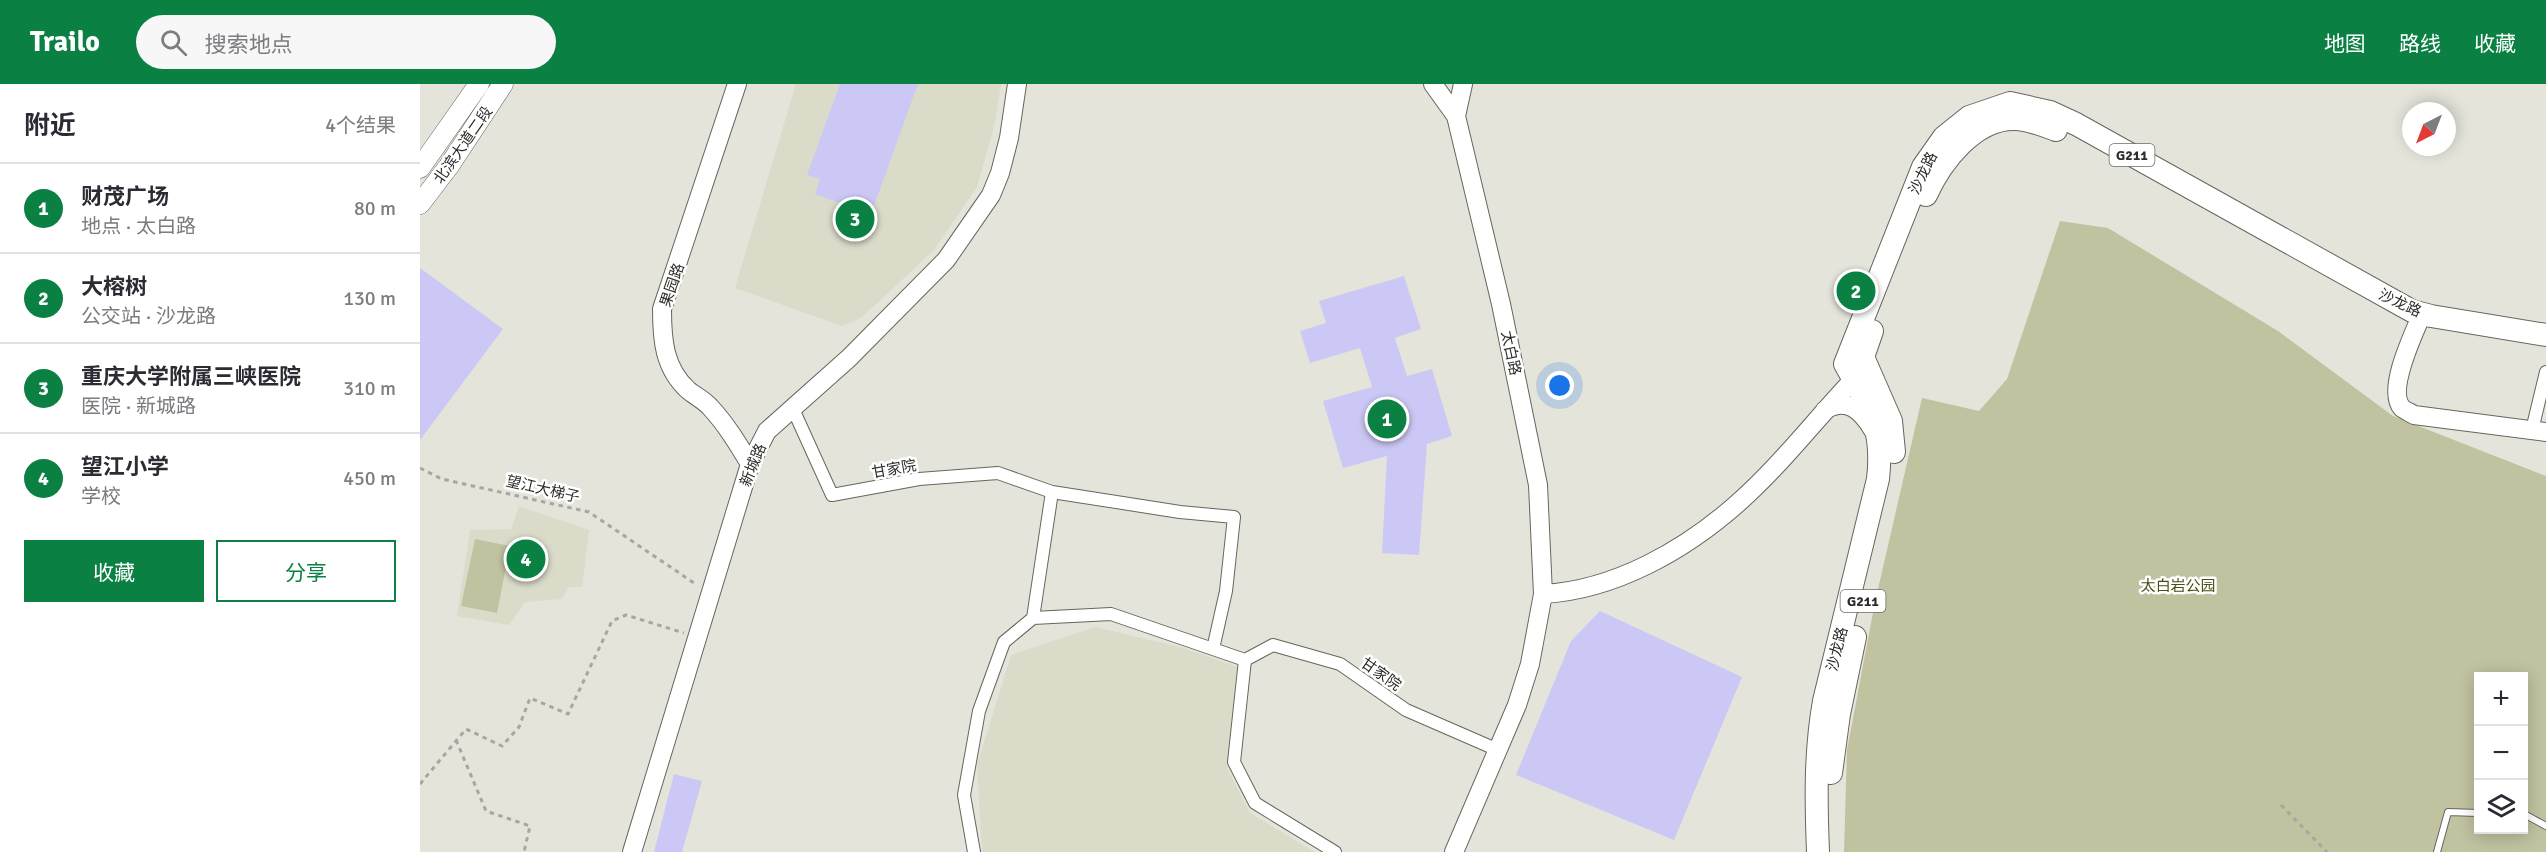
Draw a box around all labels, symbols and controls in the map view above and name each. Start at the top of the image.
search box [136,15,556,69]
text: Trailo [30,25,100,59]
icon: search [157,26,190,59]
text: 搜索地点 [205,31,293,58]
text: 地图 [2324,31,2366,57]
text: 路线 [2399,31,2441,57]
text: 收藏 [2474,31,2516,57]
north arrow [2402,102,2456,156]
street label: 北滨大道二段 [430,103,496,187]
text: 附近 [24,110,76,142]
text: 4个结果 [325,113,396,138]
road number: G211 [2110,144,2154,166]
street label: 沙龙路 [1905,149,1941,197]
text: 财茂广场 [81,183,169,210]
text: 1 [38,196,49,221]
text: 80 m [354,196,396,221]
pin: 3 [836,196,874,242]
text: 地点 · 太白路 [81,214,196,239]
street label: 果园路 [656,261,688,309]
pin: 2 [1836,268,1876,314]
text: 大榕树 [81,273,147,300]
street label: 沙龙路 [2376,285,2424,321]
text: 2 [38,286,49,311]
text: 130 m [343,286,396,311]
text: 公交站 · 沙龙路 [81,304,216,329]
street label: 太白路 [1498,329,1524,377]
text: 重庆大学附属三峡医院 [81,363,301,390]
your location [1545,371,1574,400]
text: 3 [38,376,49,401]
text: 310 m [343,376,396,401]
text: 医院 · 新城路 [81,394,196,419]
pin: 1 [1368,396,1406,442]
street label: 新城路 [736,441,770,489]
text: 望江小学 [81,453,169,480]
street label: 甘家院 [870,456,918,482]
text: 4 [38,466,49,491]
text: 450 m [343,466,396,491]
street label: 望江大梯子 [504,472,582,506]
text: 学校 [81,484,121,509]
pin: 4 [506,536,546,582]
button: 收藏 [24,540,204,602]
button: 分享 [216,540,396,602]
park label: 太白岩公园 [2140,577,2216,595]
road number: G211 [1840,590,1886,612]
street label: 沙龙路 [1823,625,1851,673]
street label: 甘家院 [1357,654,1405,694]
map controls [2474,672,2528,834]
button: + [2474,672,2528,726]
button: − [2474,726,2528,780]
button: layers [2474,780,2528,834]

